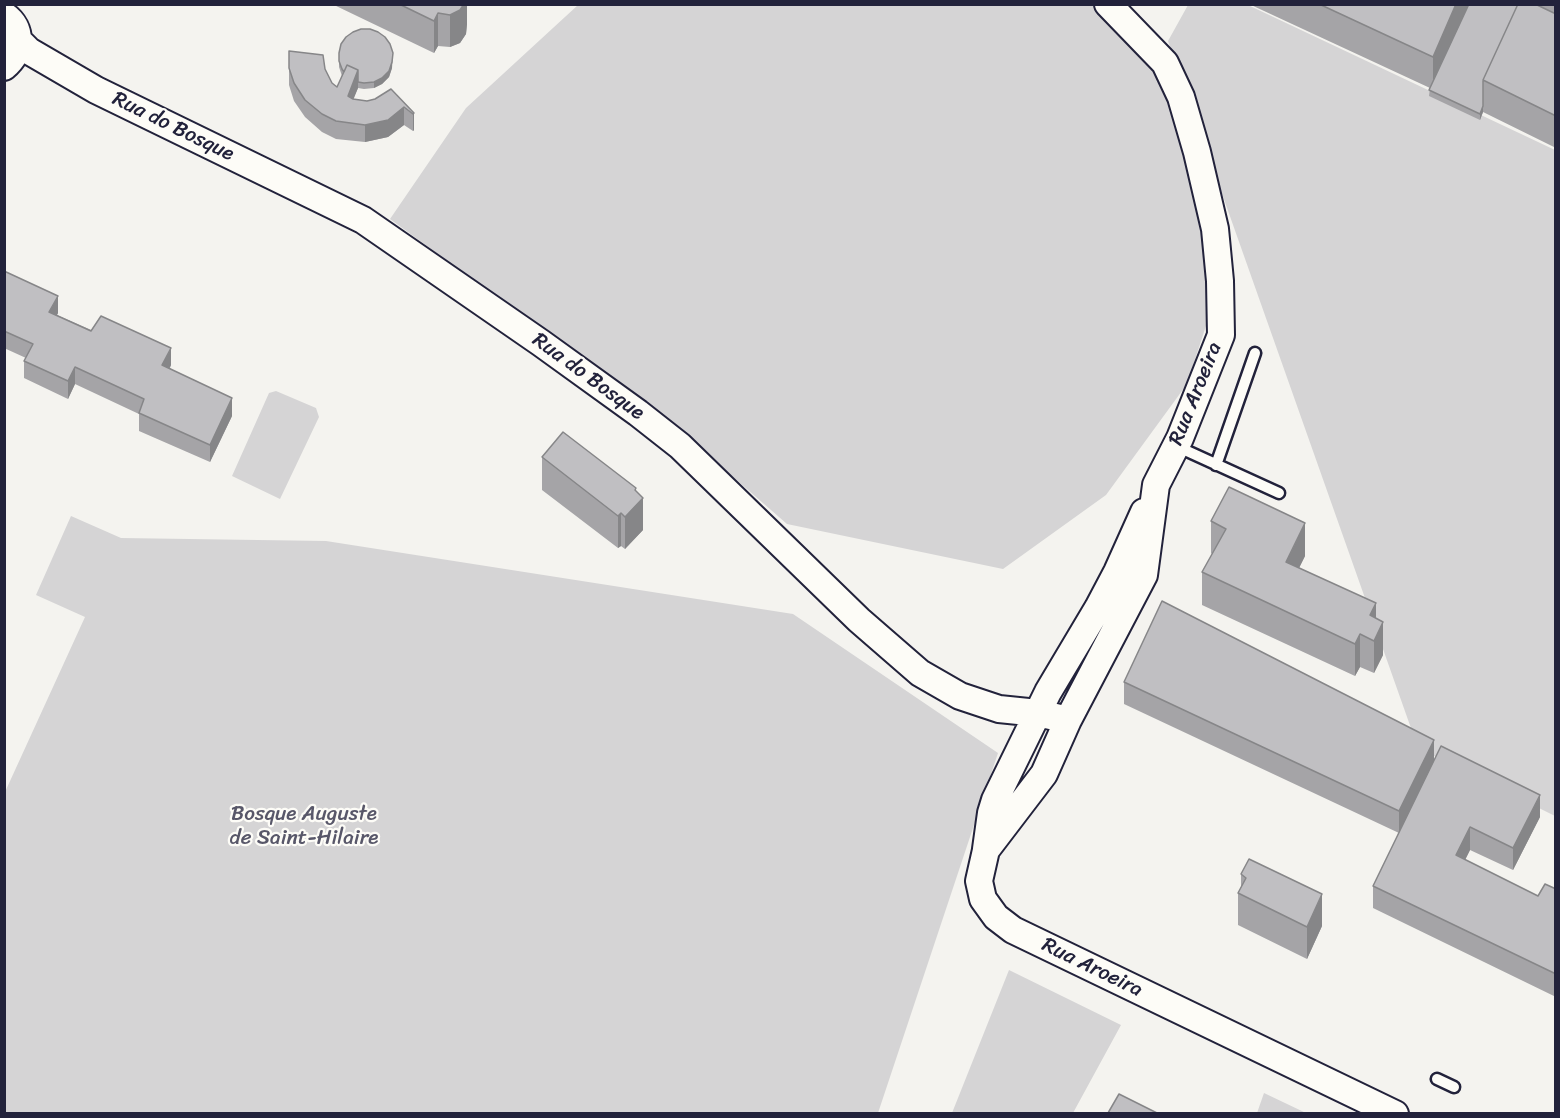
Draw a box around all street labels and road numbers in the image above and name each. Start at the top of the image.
street label: Rua do Bosque [108,87,238,167]
street label: Rua do Bosque [527,328,649,426]
street label: Rua Aroeira [1164,339,1228,449]
street label: Rua Aroeira [1038,933,1146,1003]

